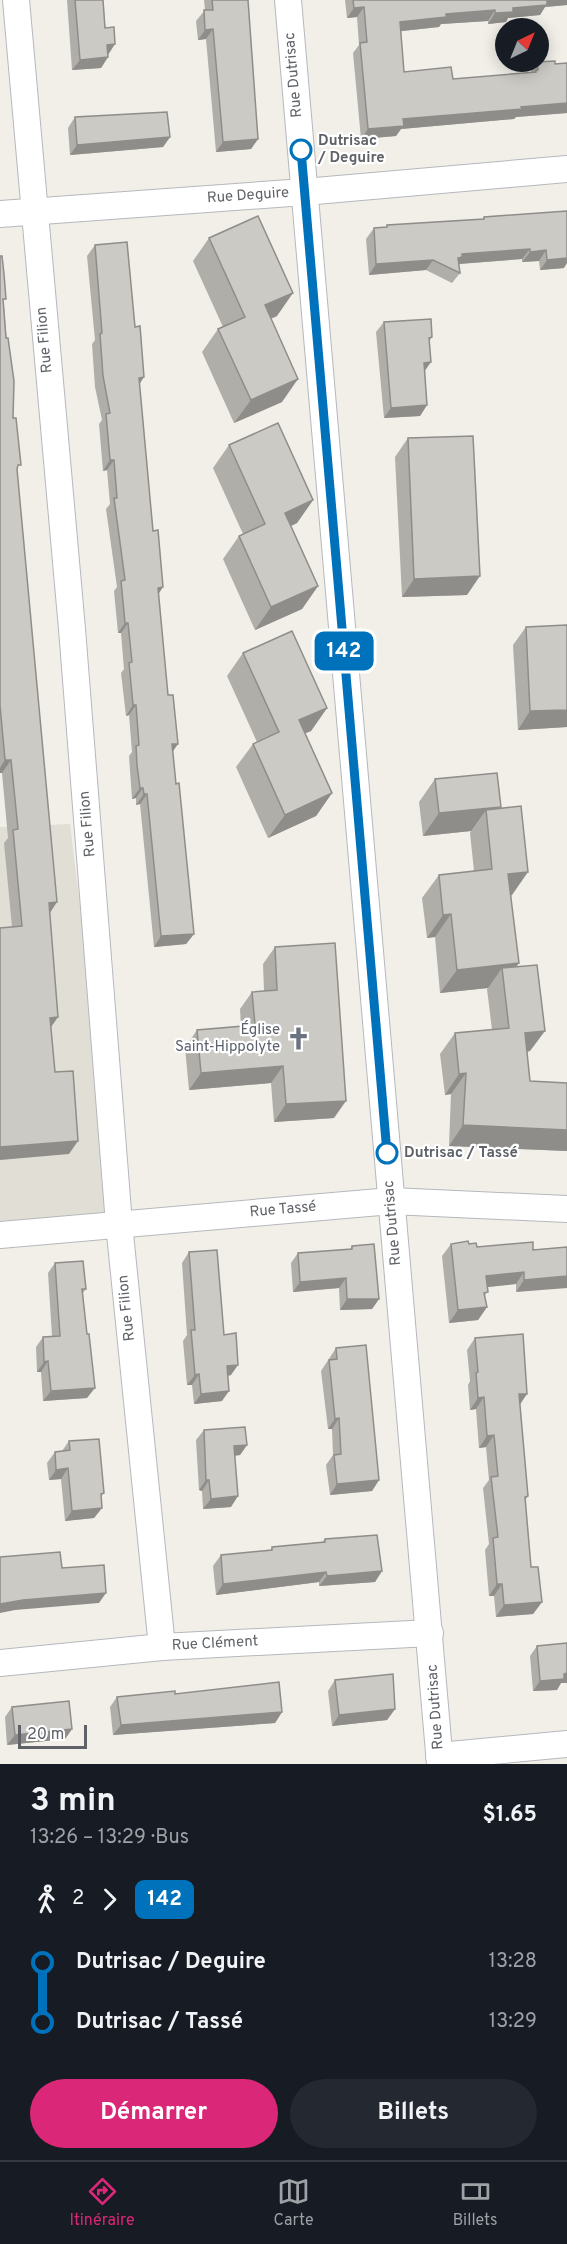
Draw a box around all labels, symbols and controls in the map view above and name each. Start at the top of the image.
north arrow [495,18,549,72]
map controls [495,18,549,72]
street label: Rue Dutrisac [281,32,307,118]
place label: Dutrisac / Deguire [317,132,385,168]
marker: Dutrisac / Deguire [290,139,312,161]
street label: Rue Deguire [206,184,290,208]
street label: Rue Filion [33,306,57,374]
line badge: 142 [310,632,379,670]
text: 142 [327,638,361,665]
street label: Rue Filion [76,790,100,858]
place label: Église Saint-Hippolyte [175,1020,280,1057]
church icon: Église Saint-Hippolyte [285,1026,311,1052]
marker: Dutrisac / Tassé [376,1142,398,1164]
place label: Dutrisac / Tassé [404,1144,518,1163]
street label: Rue Dutrisac [380,1180,406,1266]
street label: Rue Tassé [249,1198,317,1222]
street label: Rue Filion [114,1274,140,1342]
street label: Rue Clément [171,1632,259,1656]
street label: Rue Dutrisac [424,1664,448,1750]
scale bar [18,1722,87,1750]
text: 20 m [27,1725,64,1745]
text: 3 min [30,1781,116,1823]
text: $1.65 [483,1802,537,1829]
text: 13:26 – 13:29 · Bus [30,1825,189,1851]
icon: walk [30,1883,63,1916]
icon: forward [93,1883,126,1916]
text: 2 [72,1886,84,1912]
text: 142 [147,1886,182,1913]
text: Dutrisac / Deguire [76,1949,266,1976]
text: 13:28 [489,1949,537,1975]
text: Dutrisac / Tassé [76,2009,243,2036]
text: 13:29 [489,2009,537,2035]
button: Démarrer [30,2079,278,2148]
button: Billets [290,2079,537,2148]
tab: Itinéraire [70,2175,135,2231]
tab: Carte [274,2175,314,2231]
tab: Billets [453,2175,497,2231]

